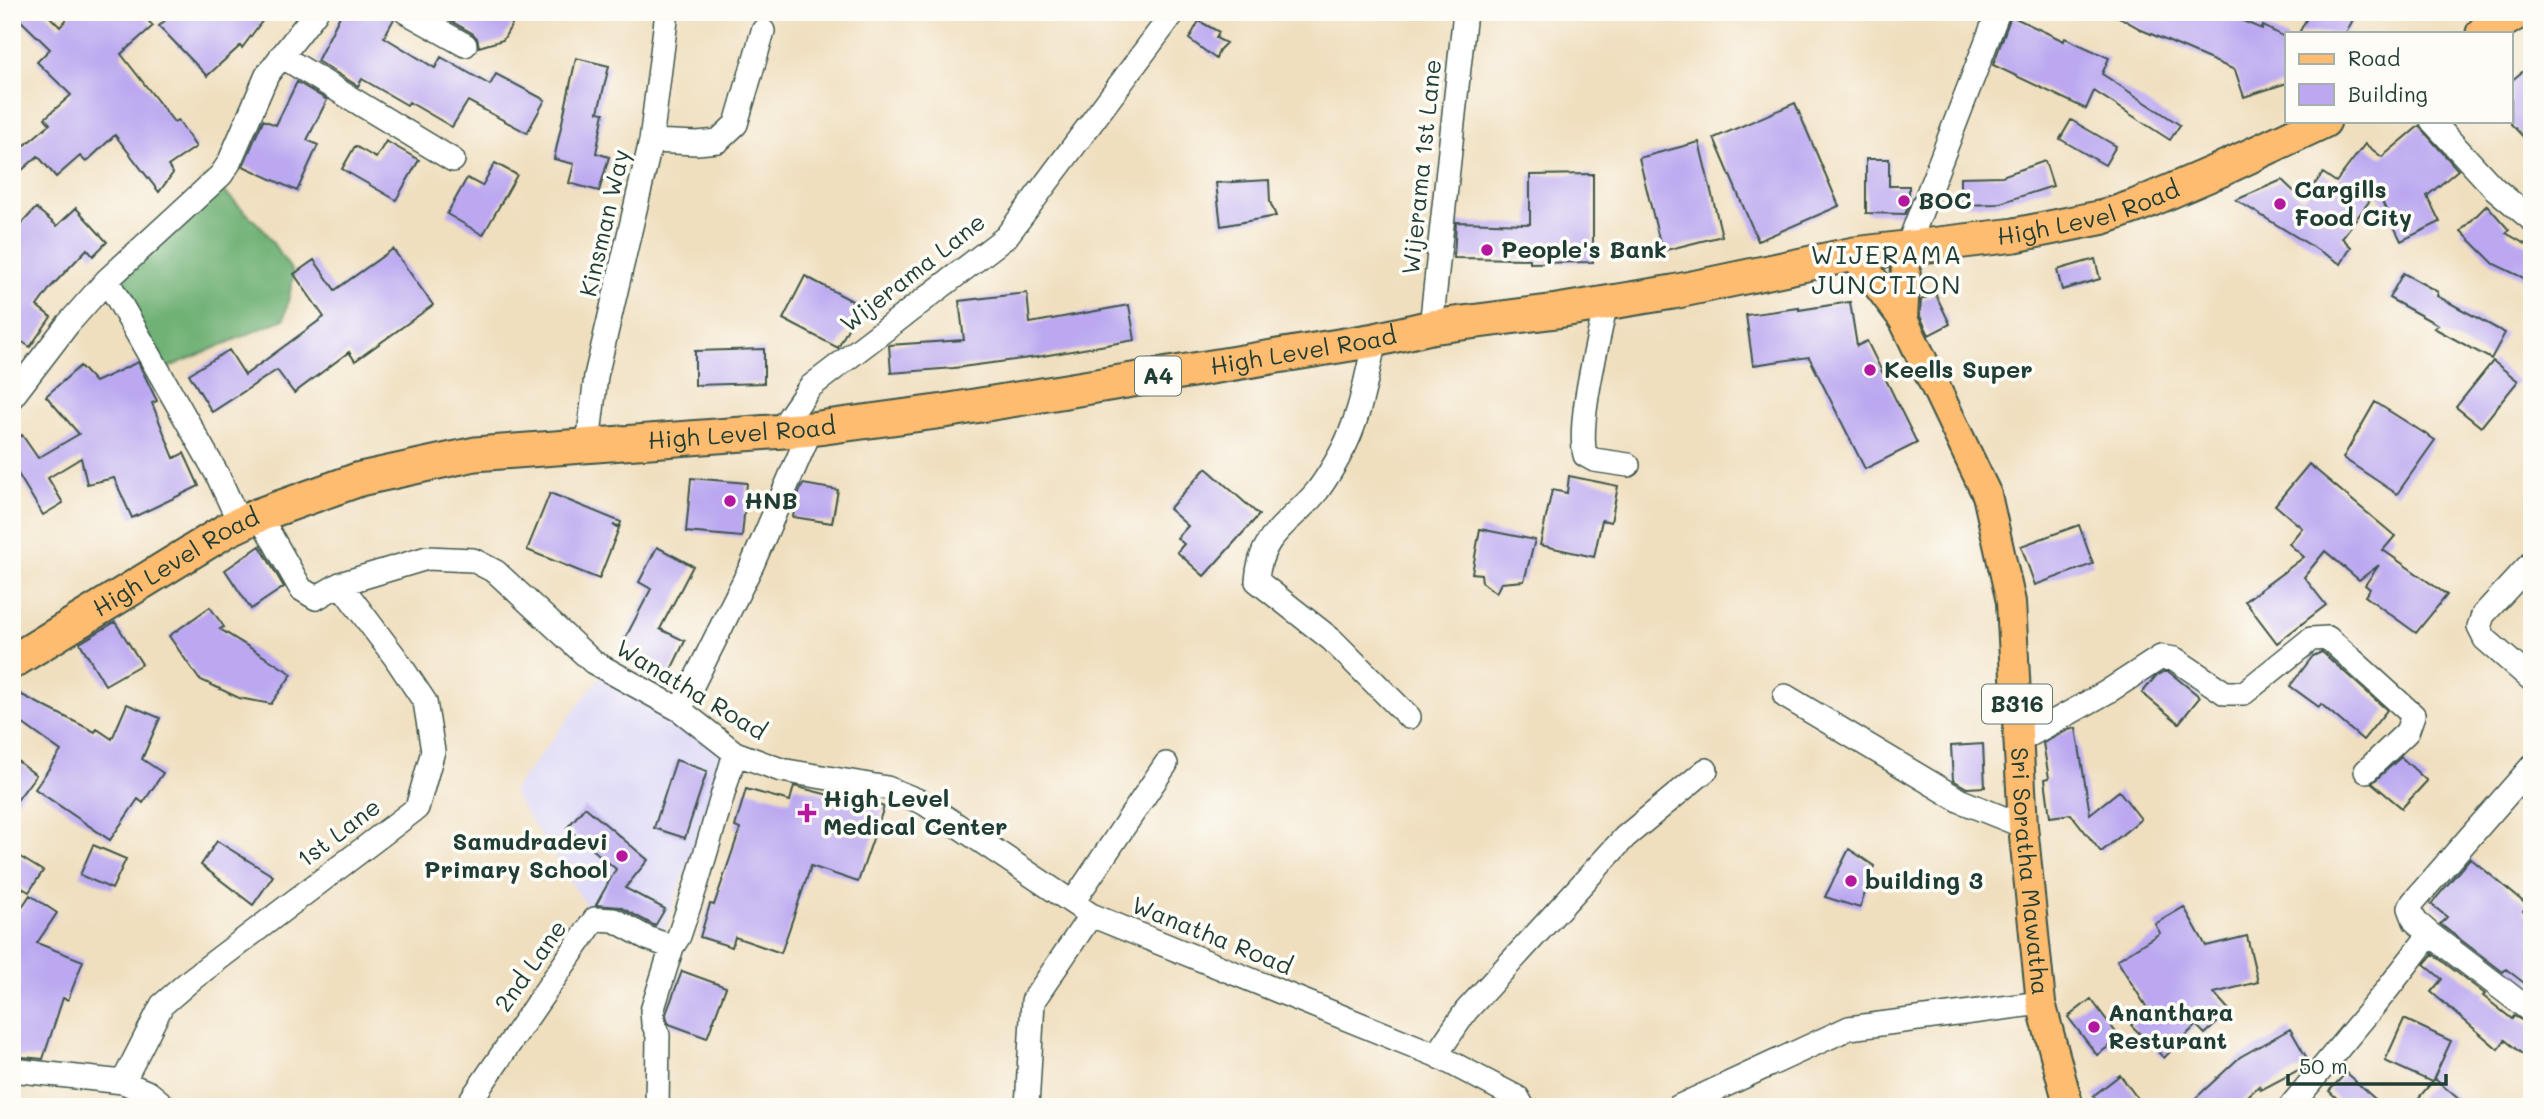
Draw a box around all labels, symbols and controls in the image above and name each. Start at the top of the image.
legend [2285,32,2512,122]
text: Road [2348,44,2400,71]
street label: Wijerama 1st Lane [1394,58,1447,276]
text: Building [2348,80,2428,107]
street label: Kinsman Way [572,146,636,299]
street label: High Level Road [1995,172,2184,251]
place label: Cargills Food City [2294,173,2412,232]
place label: BOC [1918,184,1972,215]
marker: BOC [1896,193,1912,209]
marker: Cargills Food City [2272,196,2288,212]
street label: Wijerama Lane [833,205,991,338]
place label: People's Bank [1501,233,1667,264]
district label: WIJERAMA JUNCTION [1811,237,1963,301]
marker: People's Bank [1479,242,1495,258]
street label: High Level Road [1208,319,1399,381]
place label: Keells Super [1884,353,2033,384]
road number: A4 [1135,356,1181,396]
marker: Keells Super [1862,362,1878,378]
street label: High Level Road [647,409,837,455]
place label: HNB [744,484,798,515]
marker: HNB [722,493,738,509]
street label: High Level Road [87,500,264,623]
street label: Wanatha Road [611,631,773,746]
road number: B316 [1982,684,2052,724]
street label: Sri Soratha Mawatha [2005,746,2057,997]
place label: High Level Medical Center [823,782,1008,841]
street label: 1st Lane [290,790,386,873]
marker: High Level Medical Center [797,803,817,823]
place label: Samudradevi Primary School [424,825,608,884]
marker: Samudradevi Primary School [614,848,630,864]
place label: building 3 [1865,864,1983,895]
marker: building 3 [1843,873,1859,889]
street label: Wanatha Road [1128,888,1298,981]
street label: 2nd Lane [487,913,573,1017]
place label: Ananthara Resturant [2108,996,2234,1055]
marker: Ananthara Resturant [2086,1019,2102,1035]
scale bar [2288,1042,2446,1086]
text: 50 m [2299,1052,2348,1079]

